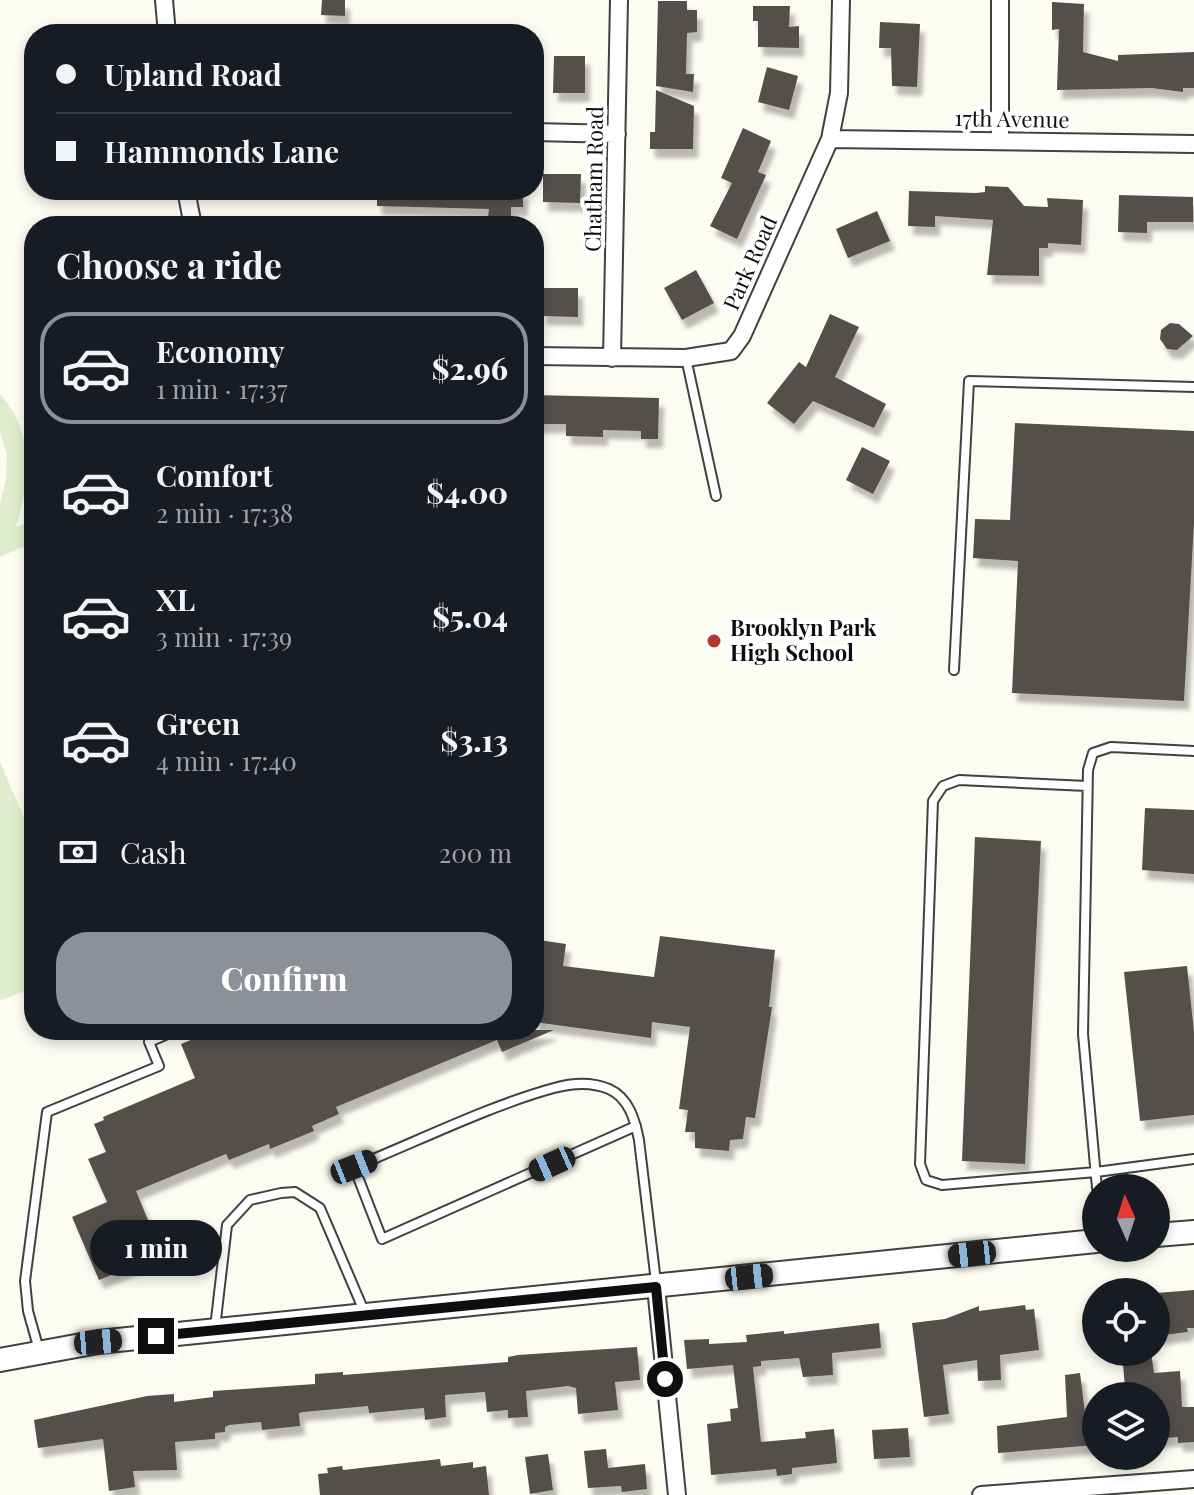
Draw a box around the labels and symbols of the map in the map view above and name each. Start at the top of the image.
street label: 17th Avenue [954,102,1070,134]
street label: Chatham Road [577,106,609,252]
street label: Park Road [715,210,783,315]
place label: Brooklyn Park High School [730,612,877,667]
marker: Brooklyn Park High School [705,632,723,650]
car [525,1143,579,1185]
car [327,1147,381,1187]
north arrow [1082,1174,1170,1262]
callout: 1 min [90,1220,222,1276]
car [947,1240,997,1268]
car [724,1263,774,1291]
route end [138,1318,174,1354]
car [73,1328,123,1356]
route start [647,1361,683,1397]

